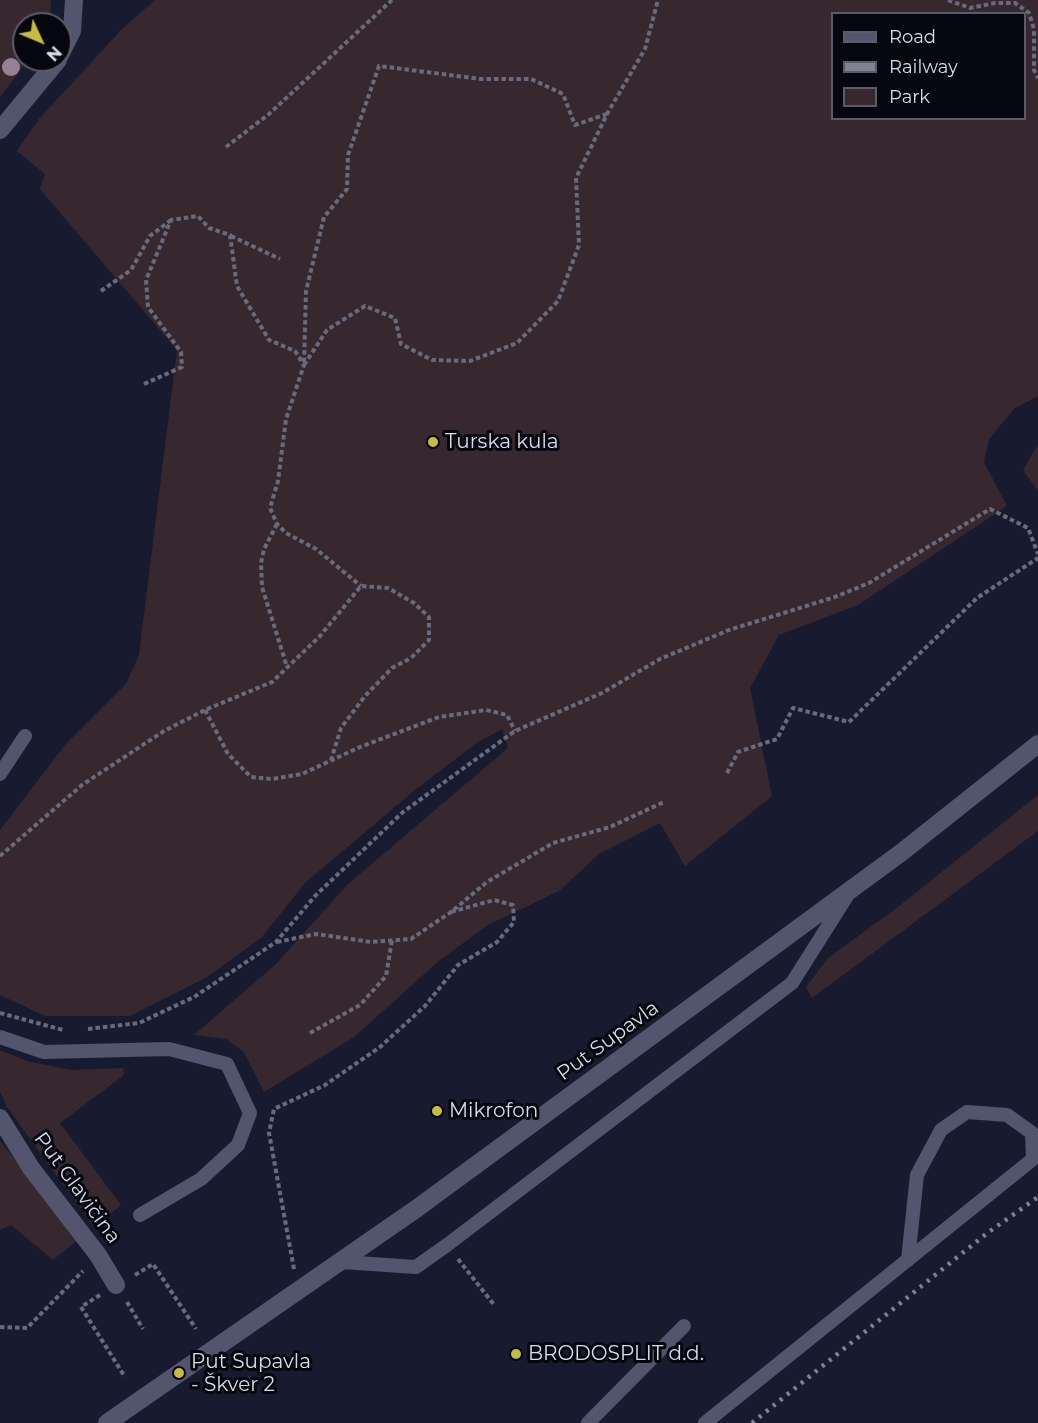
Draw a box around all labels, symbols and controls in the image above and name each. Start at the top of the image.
north arrow [12,12,72,72]
legend [831,12,1026,120]
text: Road [889,26,936,48]
text: N [43,42,65,65]
text: Railway [889,56,958,78]
text: Park [889,86,930,108]
place label: Turska kula [445,430,559,454]
marker: Turska kula [426,435,440,449]
street label: Put Supavla [552,996,664,1086]
place label: Mikrofon [449,1099,538,1123]
marker: Mikrofon [430,1104,444,1118]
street label: Put Glavičina [29,1128,125,1248]
place label: BRODOSPLIT d.d. [528,1342,704,1366]
marker: BRODOSPLIT d.d. [509,1347,523,1361]
place label: Put Supavla - Škver 2 [191,1350,311,1397]
marker: Put Supavla - Škver 2 [172,1366,186,1380]

